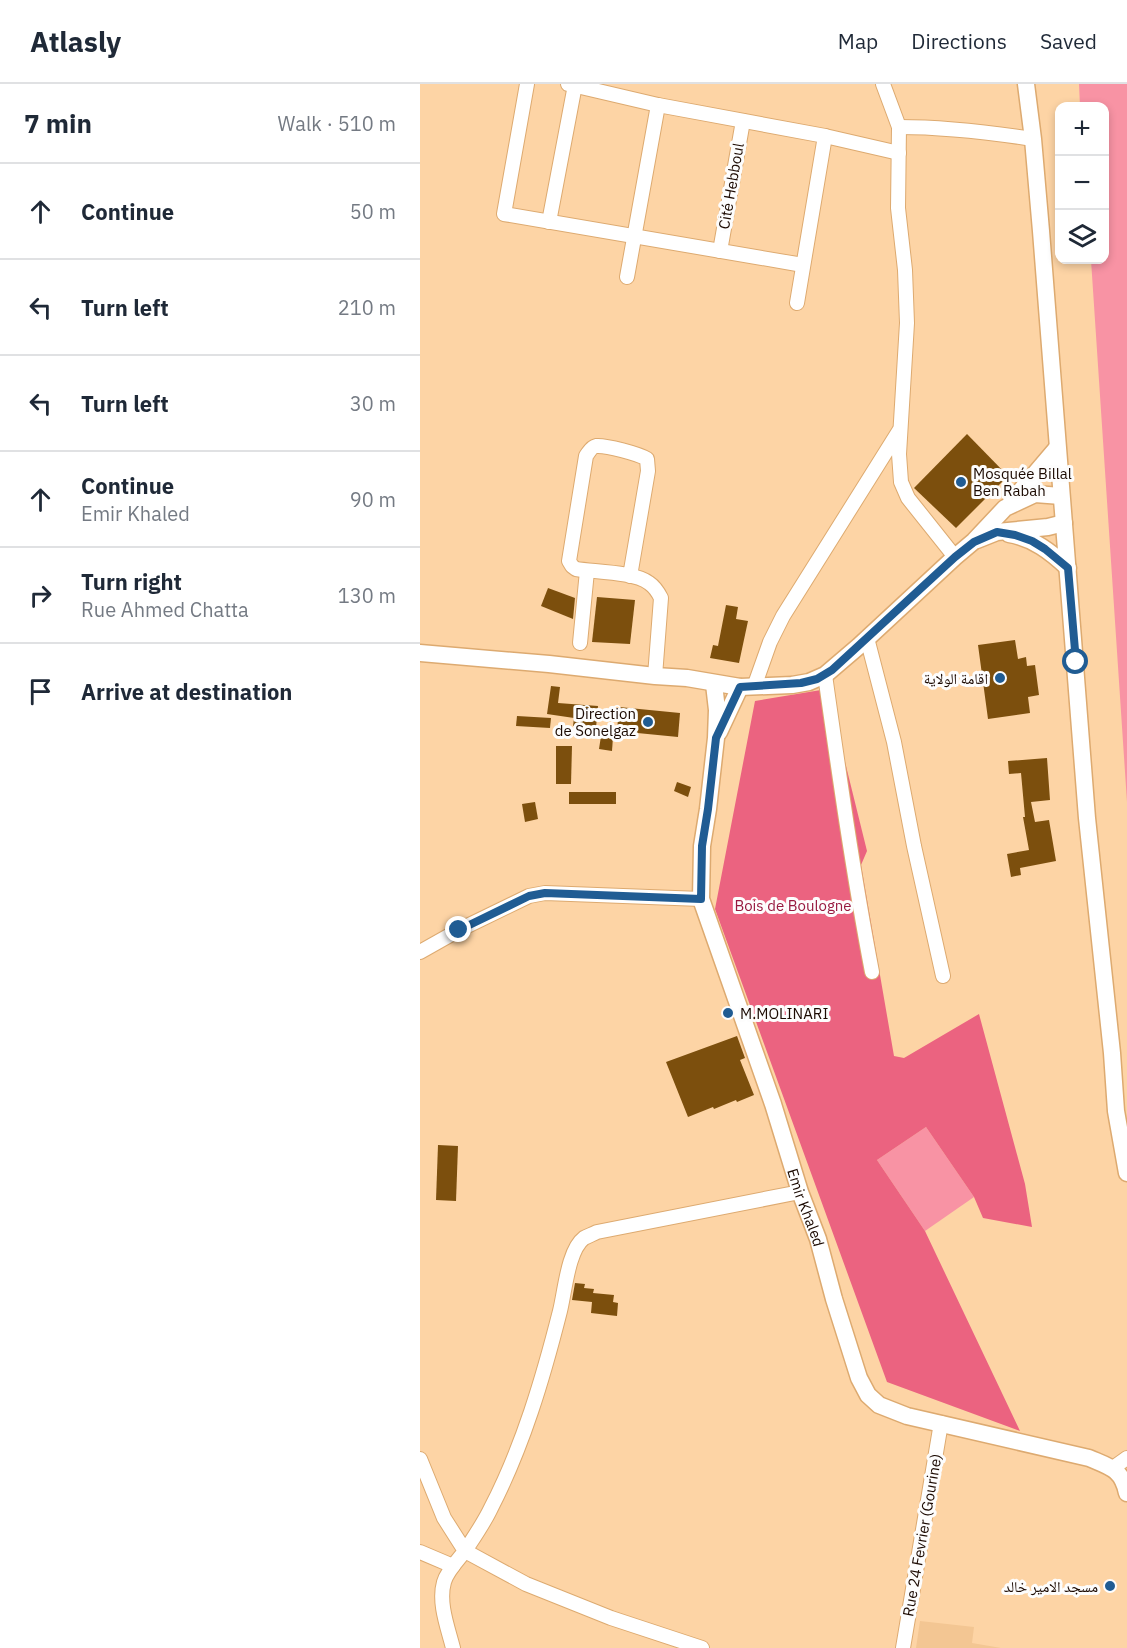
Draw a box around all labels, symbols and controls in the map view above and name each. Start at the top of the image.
text: Atlasly [30,23,121,60]
text: Map [838,27,878,55]
text: Directions [911,27,1007,55]
text: Saved [1040,27,1097,55]
map controls [1055,102,1109,264]
button: + [1055,102,1109,156]
text: 7 min [24,106,92,140]
text: Walk · 510 m [278,110,396,137]
street label: Cité Hebboul [714,141,748,231]
button: − [1055,156,1109,210]
icon: ahead [24,195,57,228]
text: Continue [81,197,174,226]
text: 50 m [350,198,396,225]
button: layers [1055,210,1109,264]
icon: left [24,291,57,324]
text: Turn left [81,293,169,322]
text: 210 m [338,294,396,321]
icon: left [24,387,57,420]
text: Turn left [81,389,169,418]
text: 30 m [350,390,396,417]
place label: Mosquée Billal Ben Rabah [973,464,1072,500]
text: Continue [81,471,174,500]
marker: Mosquée Billal Ben Rabah [954,475,968,489]
icon: ahead [24,483,57,516]
text: 90 m [350,486,396,513]
text: Emir Khaled [81,500,190,527]
text: Turn right [81,567,182,596]
icon: right [24,579,57,612]
text: 130 m [338,582,396,609]
text: Rue Ahmed Chatta [81,596,249,623]
route start [1062,648,1088,674]
place label: اقامة الولاية [924,669,988,688]
marker: اقامة الولاية [993,671,1007,685]
icon: arrive [24,675,57,708]
text: Arrive at destination [81,677,292,706]
place label: Direction de Sonelgaz [555,704,636,740]
marker: Direction de Sonelgaz [641,715,655,729]
park label: Bois de Boulogne [734,896,852,915]
route end [445,916,471,942]
place label: M.MOLINARI [740,1004,828,1023]
marker: M.MOLINARI [721,1006,735,1020]
street label: Emir Khaled [784,1166,829,1248]
street label: Rue 24 Fevrier (Gourine) [898,1452,946,1618]
place label: مسجد الامير خالد [1004,1577,1098,1596]
marker: مسجد الامير خالد [1103,1579,1117,1593]

